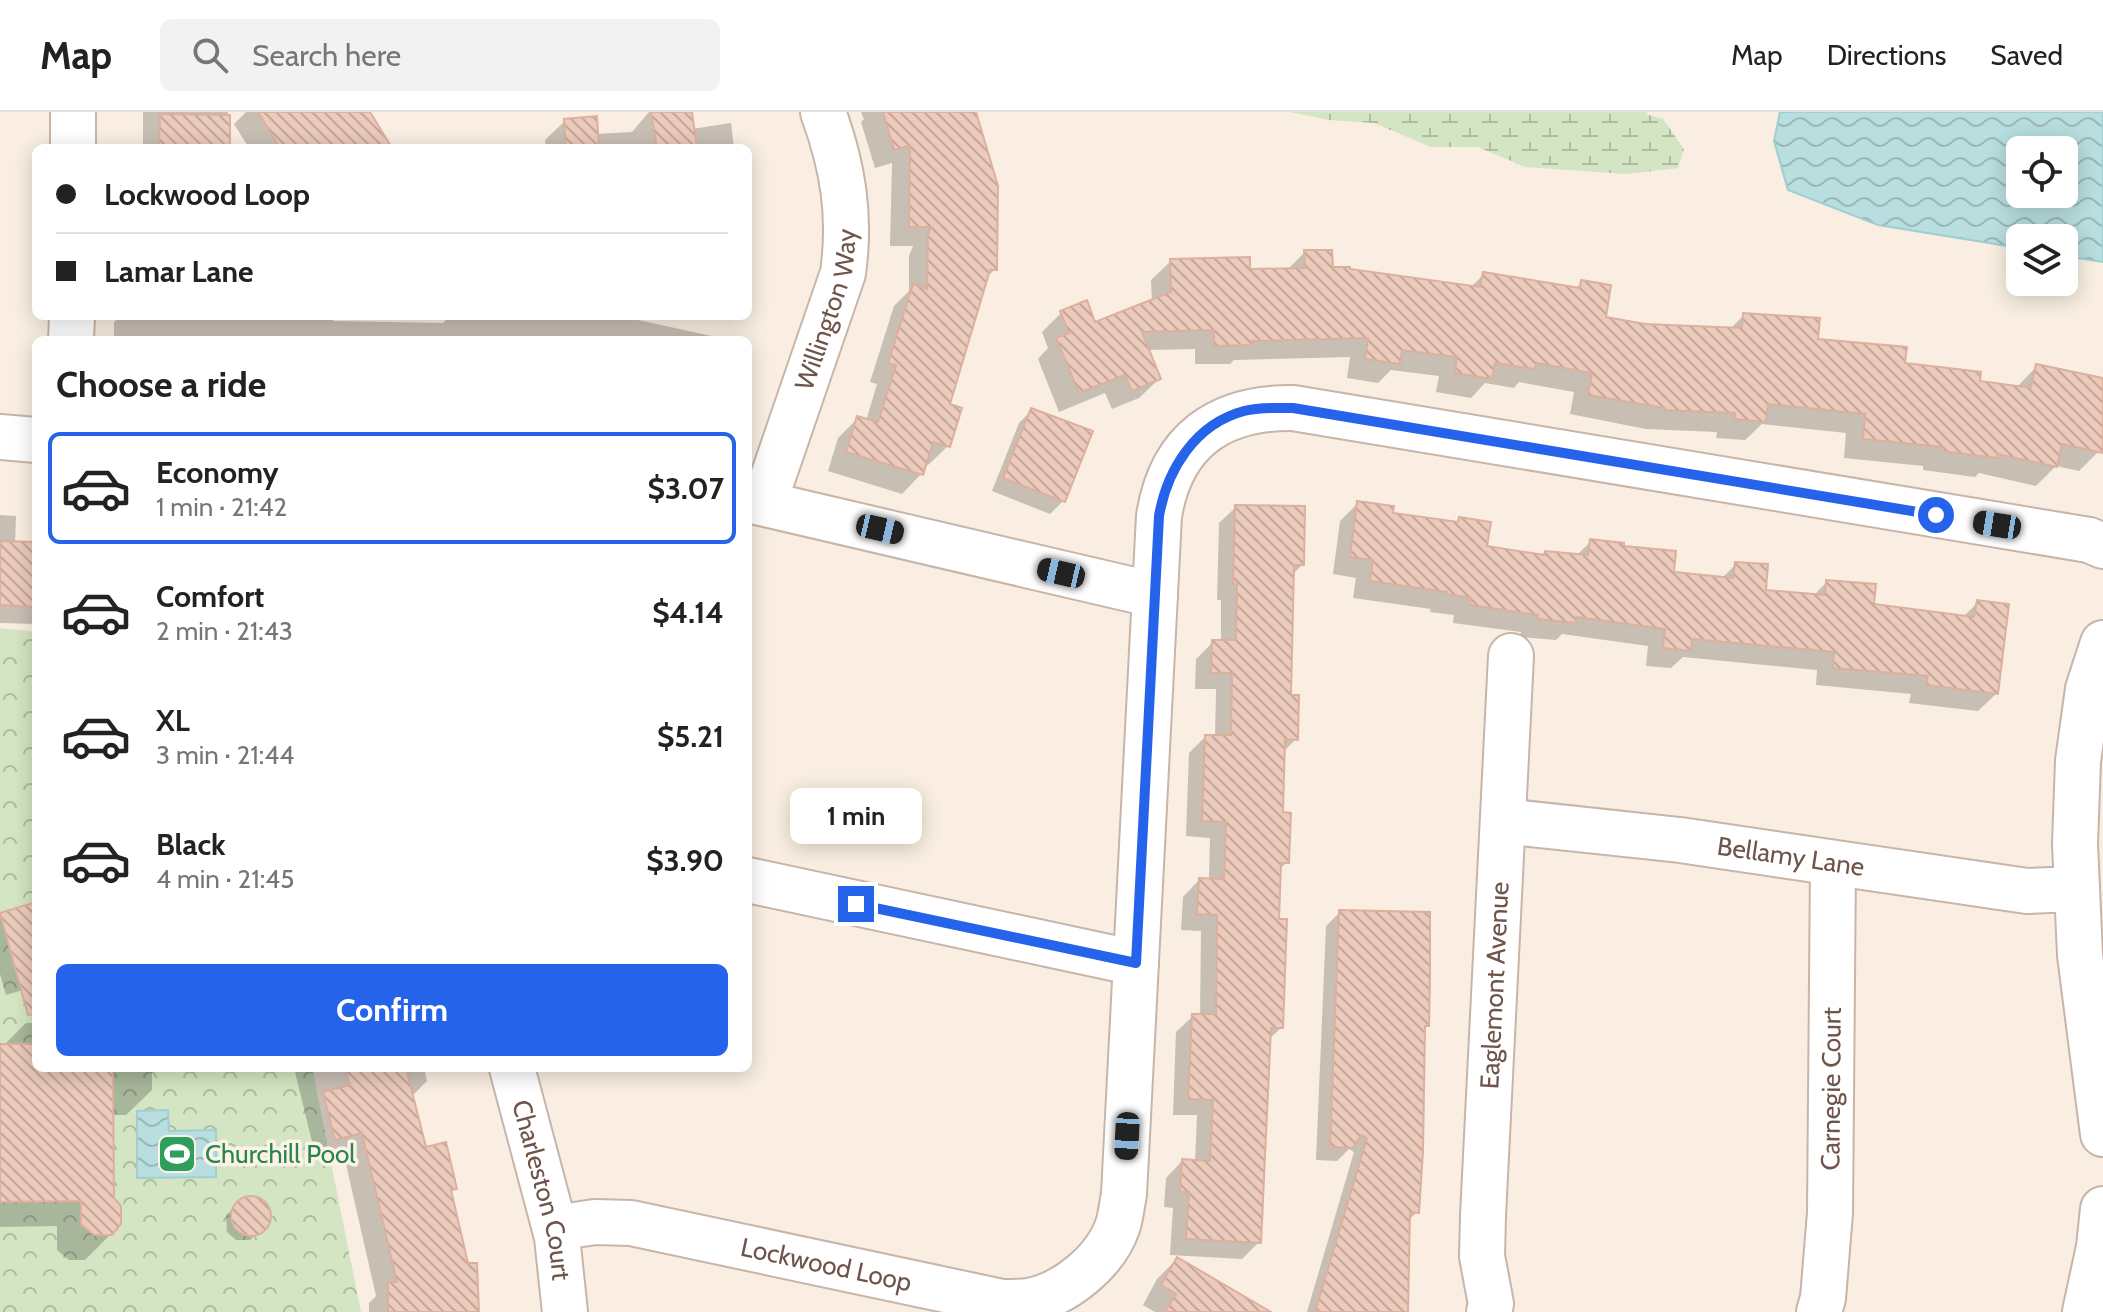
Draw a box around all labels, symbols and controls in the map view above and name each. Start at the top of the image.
search box [160,19,720,91]
text: Map [40,32,112,79]
icon: search [188,33,232,77]
text: Search here [252,37,401,74]
text: Map [1731,38,1783,72]
text: Directions [1827,38,1946,72]
text: Saved [1990,38,2063,72]
map controls [2006,136,2078,296]
button: locate [2006,136,2078,208]
text: Lockwood Loop [104,176,310,213]
button: layers [2006,224,2078,296]
street label: Willington Way [788,228,862,394]
text: Lamar Lane [104,253,254,290]
text: Choose a ride [56,362,266,406]
icon: car [60,452,132,524]
text: Economy [156,454,279,491]
text: $3.07 [648,470,724,507]
text: 1 min · 21:42 [156,491,287,523]
route start [1918,497,1954,533]
car [1971,509,2023,541]
car [854,512,906,546]
car [1035,556,1087,590]
icon: car [60,576,132,648]
text: Comfort [156,578,264,615]
text: $4.14 [652,594,724,631]
text: 2 min · 21:43 [156,615,293,647]
icon: car [60,700,132,772]
text: XL [156,702,190,739]
text: $5.21 [657,718,724,755]
text: 3 min · 21:44 [156,739,294,771]
callout: 1 min [790,788,922,844]
text: 1 min [827,800,885,832]
icon: car [60,824,132,896]
text: Black [156,826,226,863]
street label: Bellamy Lane [1715,830,1867,883]
text: $3.90 [646,842,724,879]
text: 4 min · 21:45 [156,863,294,895]
street label: Eaglemont Avenue [1473,881,1516,1090]
route end [838,886,874,922]
button: Confirm [56,964,728,1056]
street label: Carnegie Court [1814,1007,1848,1171]
street label: Charleston Court [505,1096,578,1282]
car [1114,1111,1140,1161]
sports icon: Churchill Pool [156,1133,198,1175]
place label: Churchill Pool [205,1138,355,1170]
street label: Lockwood Loop [738,1231,915,1298]

